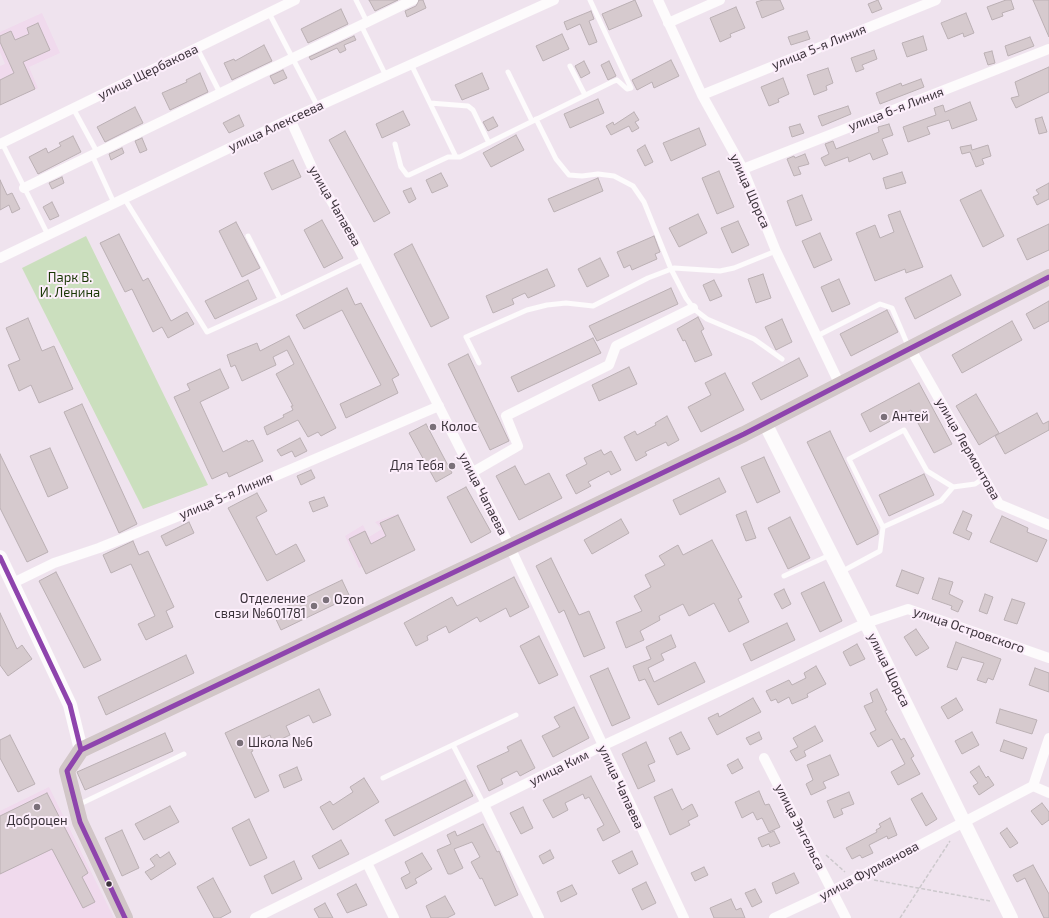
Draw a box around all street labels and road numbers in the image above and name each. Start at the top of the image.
street label: улица 5-я Линия [770,21,868,73]
street label: улица Щербакова [95,41,201,103]
street label: улица 6-я Линия [846,84,946,134]
street label: улица Алексеева [226,97,326,155]
street label: улица Щорса [727,151,773,231]
street label: улица Чапаева [306,163,364,249]
street label: улица Лермонтова [932,395,1004,503]
street label: улица Чапаева [455,450,511,538]
street label: улица 5-я Линия [177,469,275,523]
street label: улица Островского [911,604,1027,656]
street label: улица Щорса [864,631,914,709]
street label: улица Чапаева [595,743,647,831]
street label: улица Ким [527,747,591,789]
street label: улица Энгельса [772,781,828,873]
street label: улица Фурманова [816,838,922,904]

